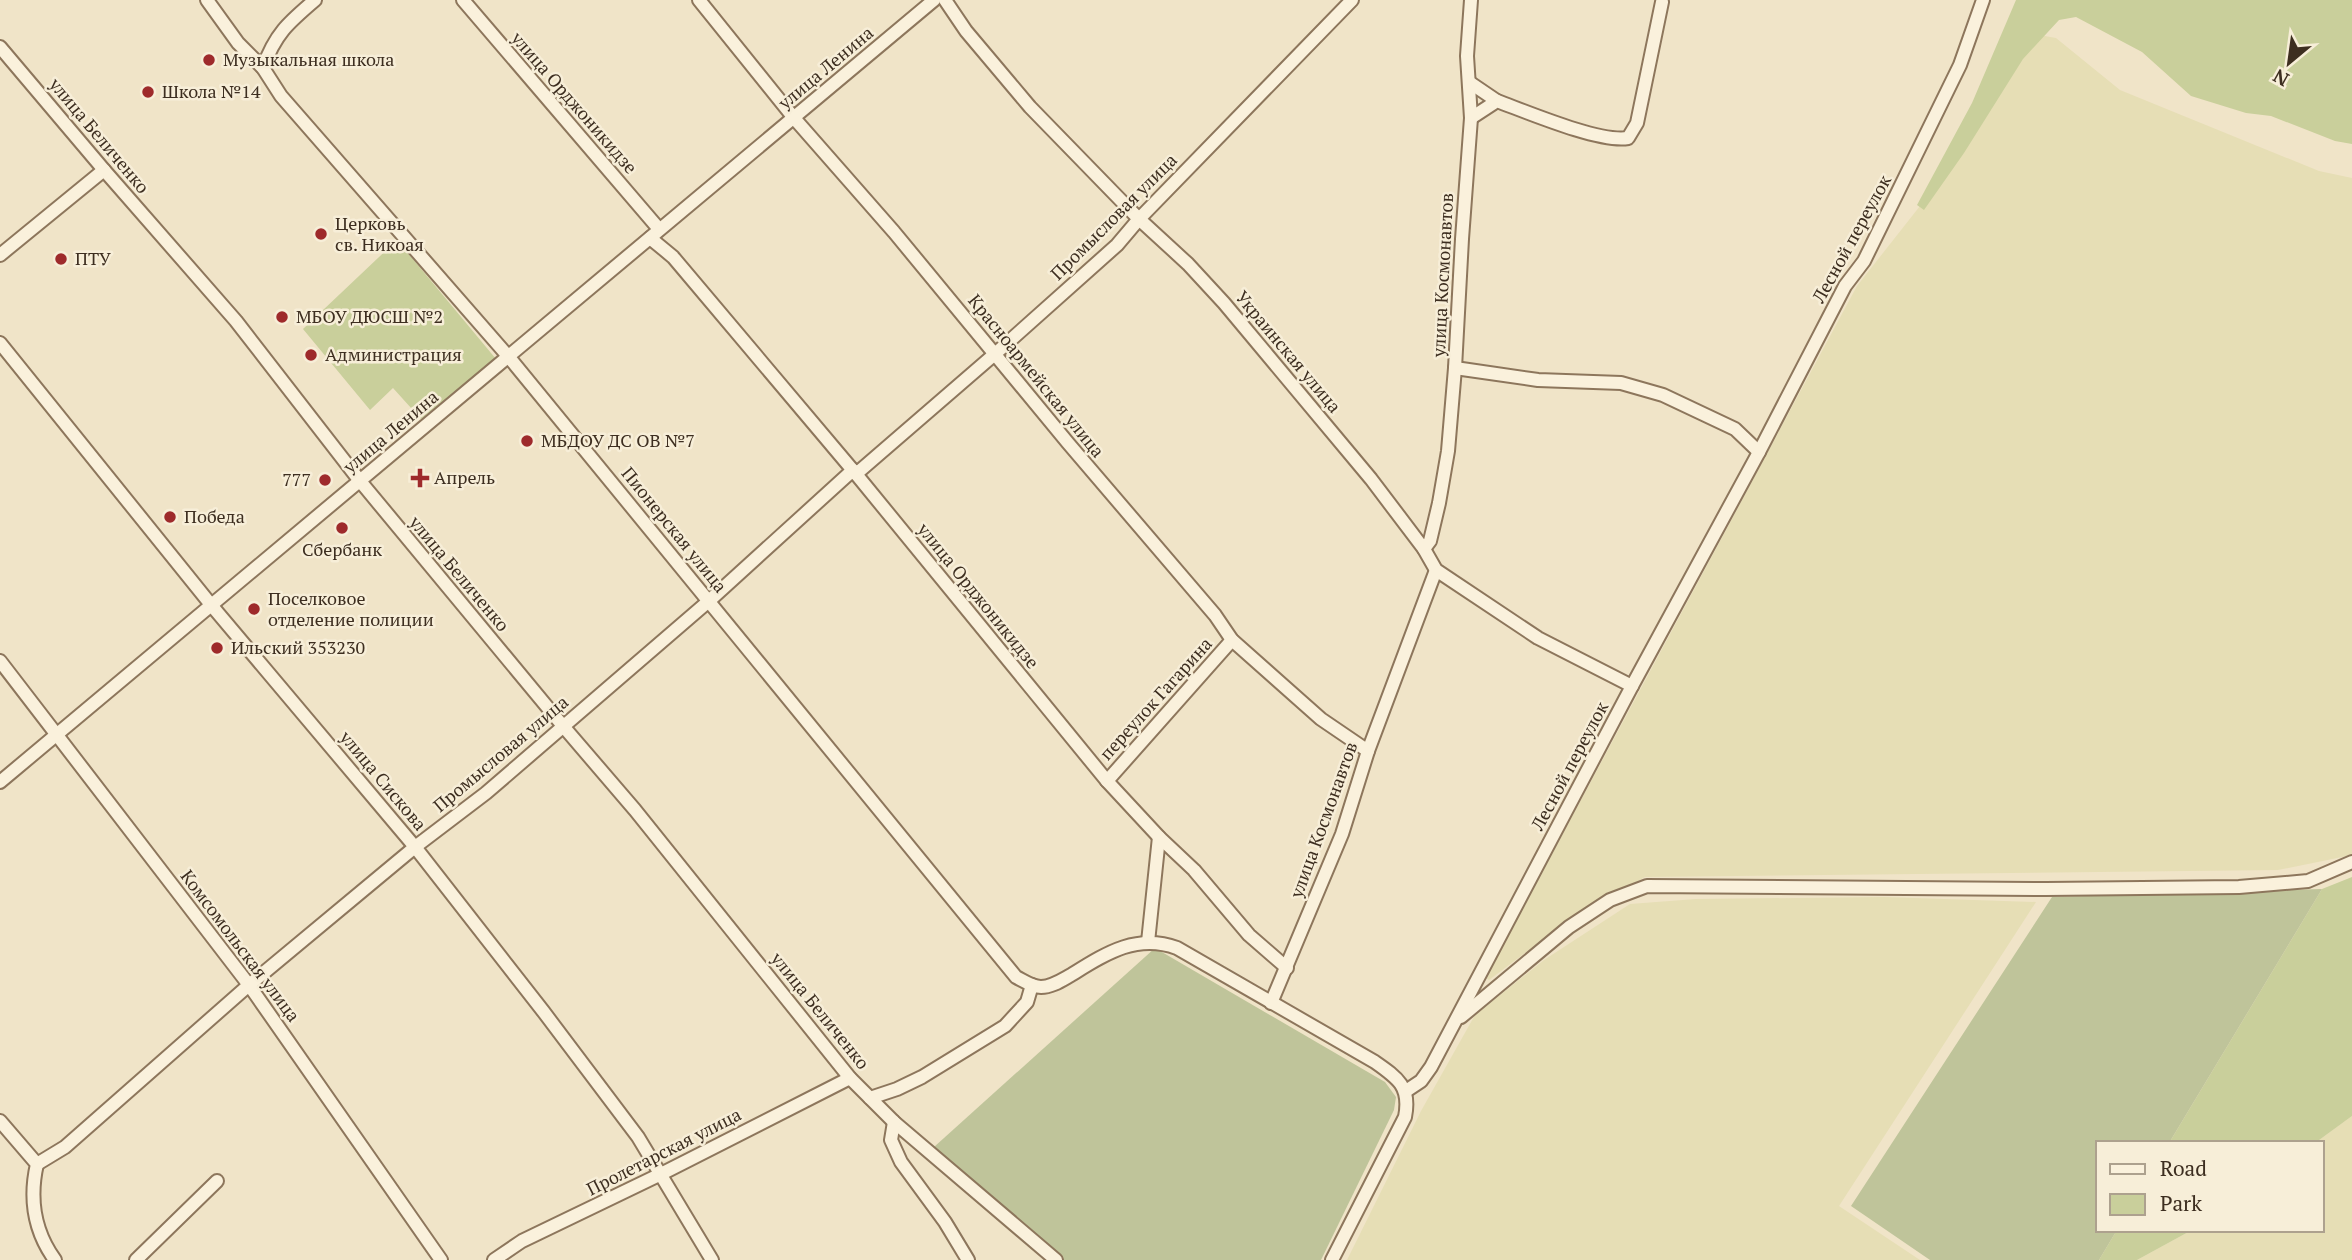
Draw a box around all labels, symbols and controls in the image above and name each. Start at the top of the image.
street label: улица Ленина [772,20,878,115]
street label: улица Орджоникидзе [506,25,643,178]
north arrow [2254,28,2324,98]
place label: Музыкальная школа [223,47,394,71]
marker: Музыкальная школа [201,52,217,68]
text: N [2268,64,2293,93]
street label: улица Беличенко [44,72,155,198]
place label: Школа №14 [162,79,261,103]
marker: Школа №14 [140,84,156,100]
street label: Промысловая улица [1045,148,1182,285]
street label: Лесной переулок [1806,170,1896,308]
street label: улица Космонавтов [1426,192,1458,359]
place label: Церковь св. Никоая [335,211,424,256]
marker: Церковь св. Никоая [313,226,329,242]
place label: ПТУ [75,246,111,270]
marker: ПТУ [53,251,69,267]
street label: Украинская улица [1231,285,1347,417]
street label: Красноармейская улица [963,289,1110,462]
place label: МБОУ ДЮСШ №2 [296,304,443,328]
marker: МБОУ ДЮСШ №2 [274,309,290,325]
place label: Администрация [325,342,462,366]
marker: Администрация [303,347,319,363]
street label: улица Ленина [337,384,443,479]
place label: МБДОУ ДС ОВ №7 [541,428,695,452]
marker: МБДОУ ДС ОВ №7 [519,433,535,449]
street label: Пионерская улица [617,462,733,597]
place label: Апрель [434,465,495,489]
place label: 777 [282,467,311,491]
marker: Апрель [412,470,428,486]
marker: 777 [317,472,333,488]
place label: Победа [184,504,245,528]
marker: Победа [162,509,178,525]
street label: улица Беличенко [404,510,515,636]
street label: улица Орджоникидзе [912,517,1045,673]
marker: Сбербанк [334,520,350,536]
place label: Сбербанк [302,537,382,561]
place label: Поселковое отделение полиции [268,586,434,631]
marker: Поселковое отделение полиции [246,601,262,617]
street label: переулок Гагарина [1094,632,1217,765]
place label: Ильский 353230 [231,635,365,659]
marker: Ильский 353230 [209,640,225,656]
street label: Промысловая улица [428,690,573,817]
street label: Лесной переулок [1525,697,1613,835]
street label: улица Сискова [334,725,433,835]
street label: улица Космонавтов [1283,738,1362,902]
street label: Комсомольская улица [176,865,306,1026]
street label: улица Беличенко [766,946,875,1074]
street label: Пролетарская улица [582,1102,745,1200]
legend [2096,1141,2324,1232]
text: Road [2160,1154,2207,1182]
text: Park [2160,1189,2202,1217]

